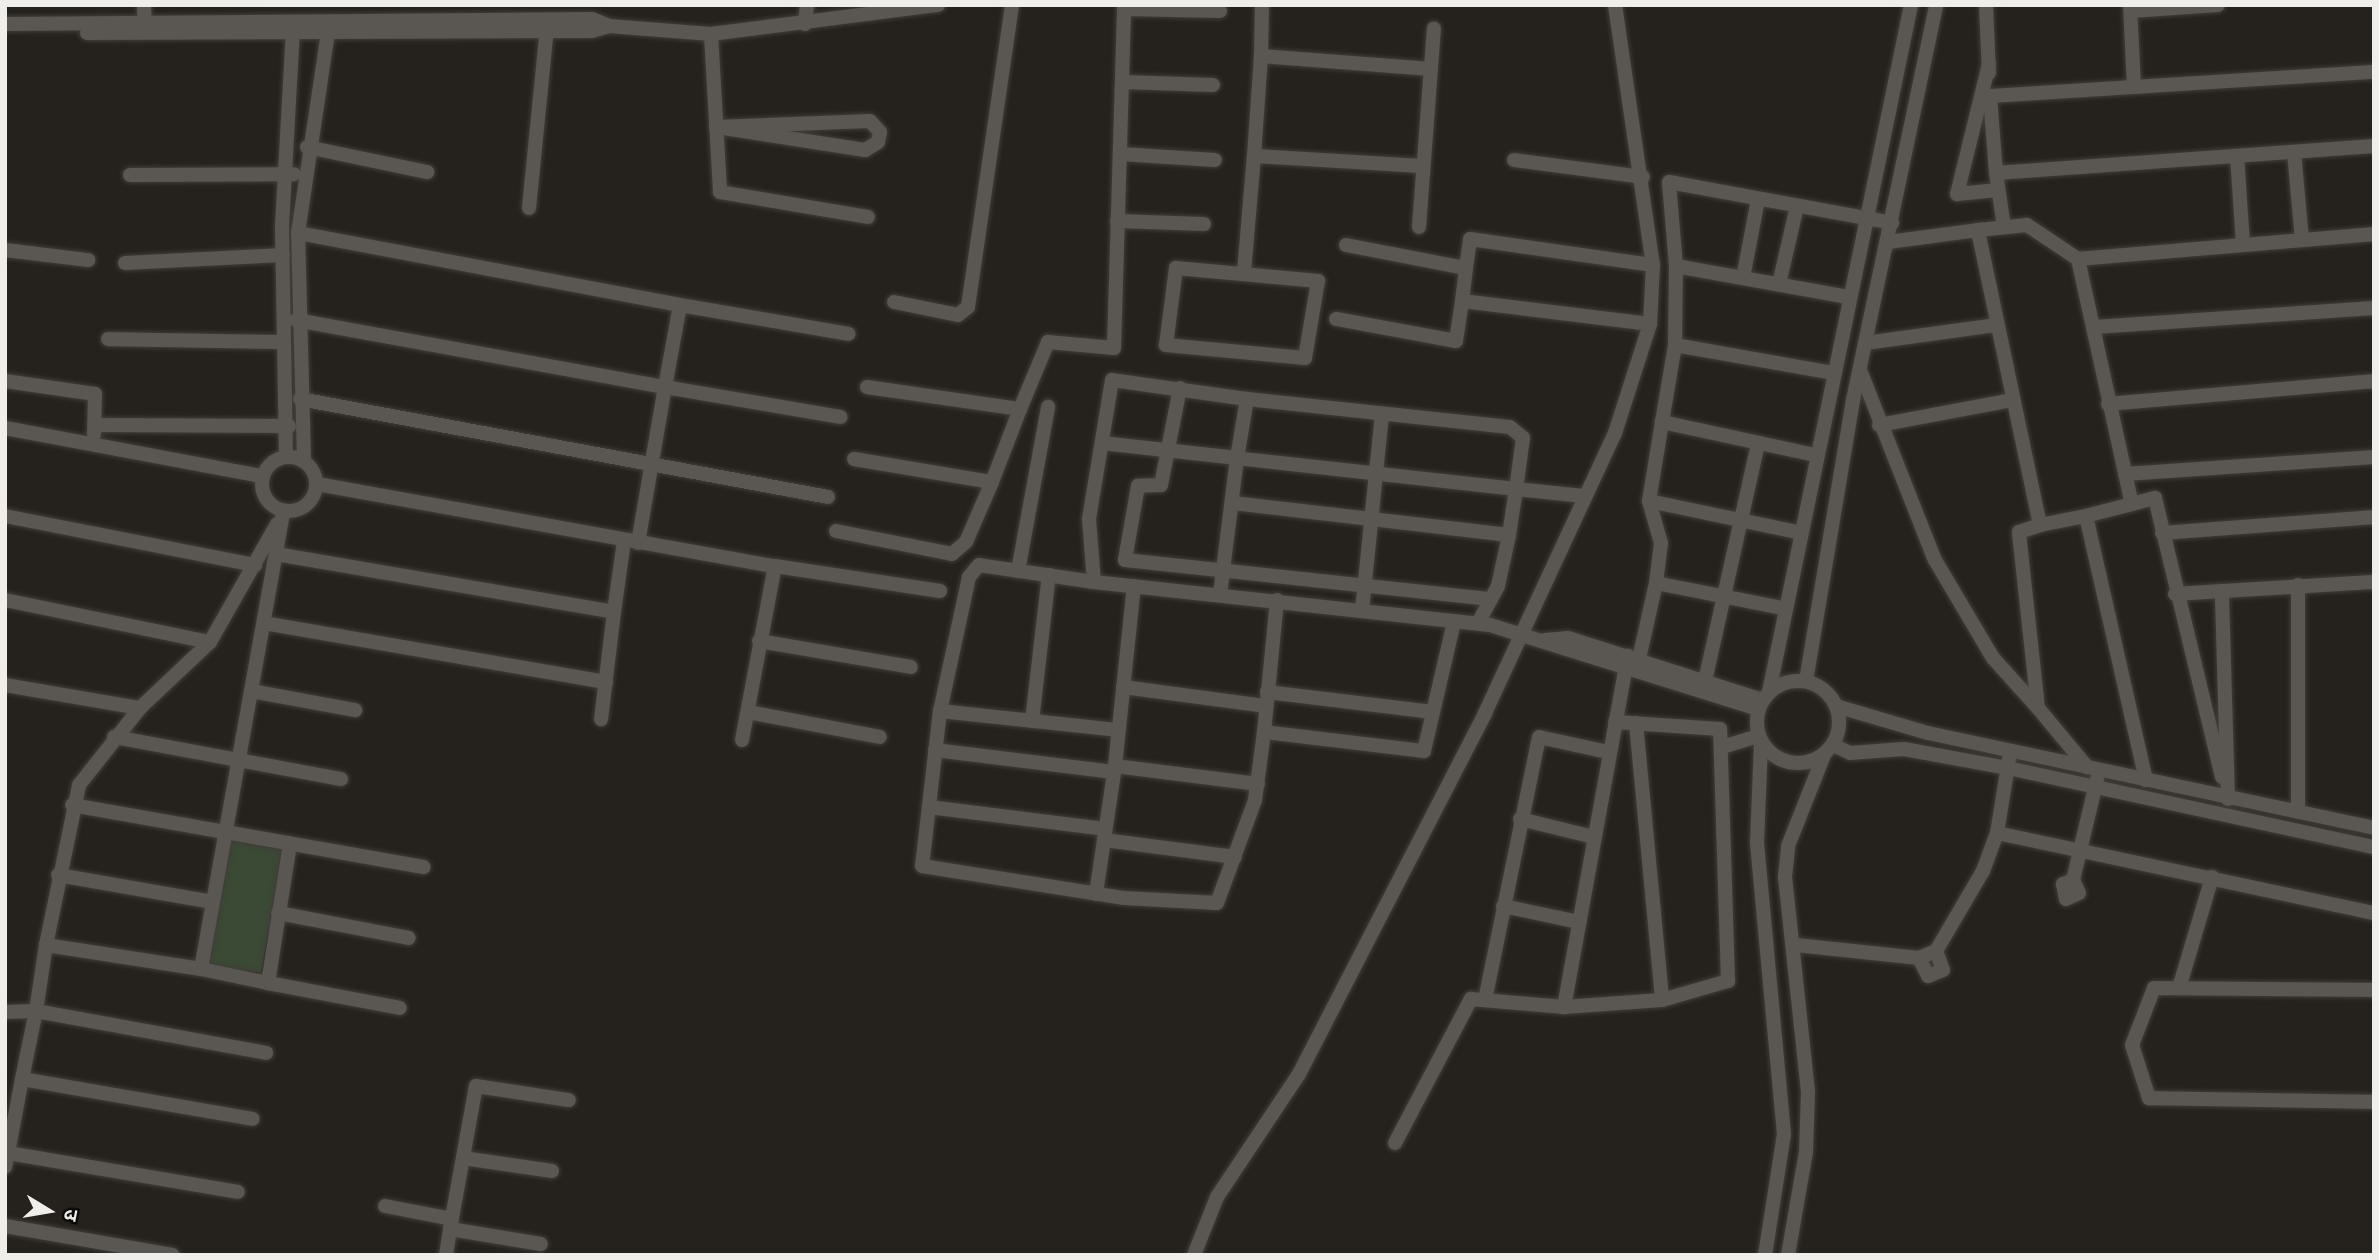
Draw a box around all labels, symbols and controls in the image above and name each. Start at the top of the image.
north arrow [14,1176,84,1246]
text: उ [57,1207,82,1223]

